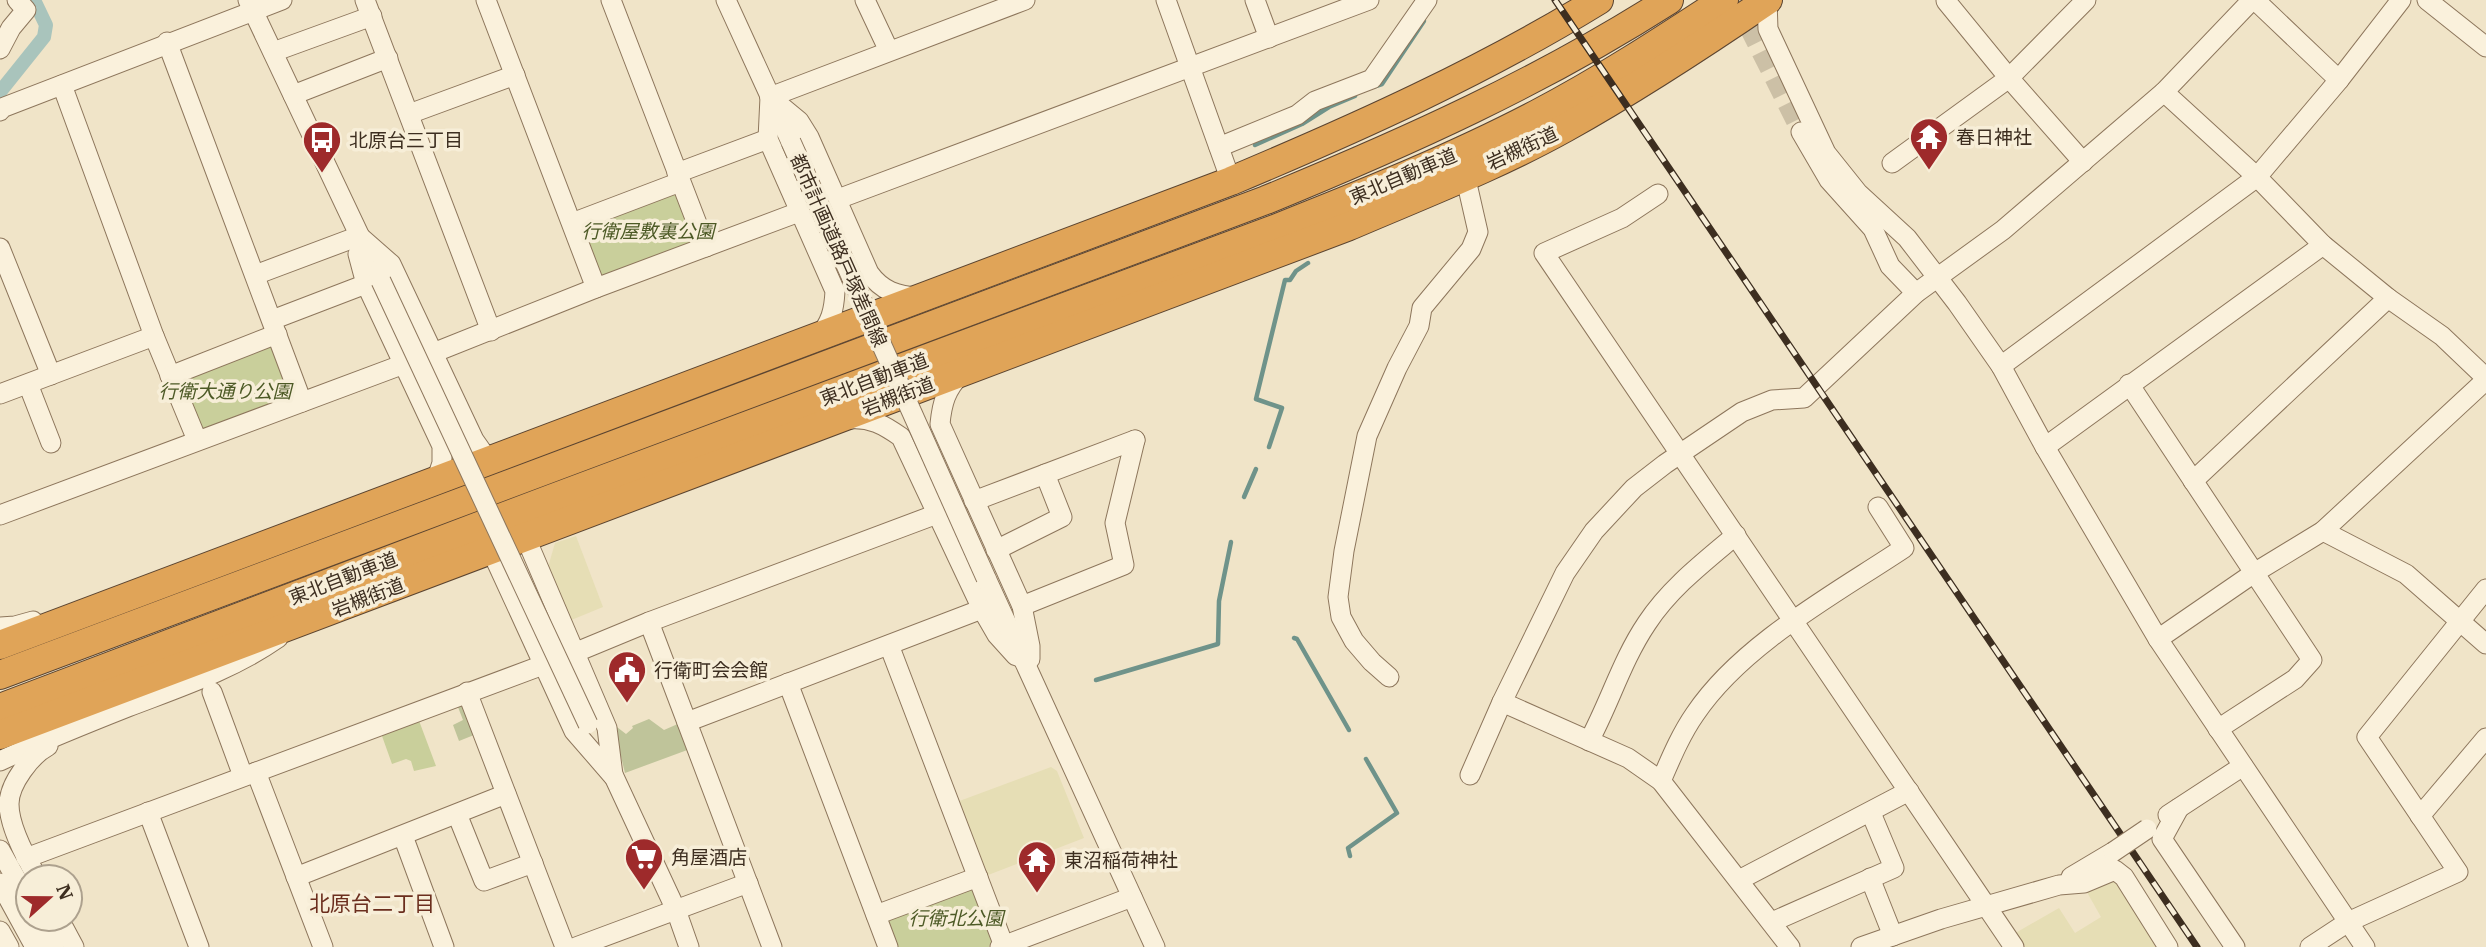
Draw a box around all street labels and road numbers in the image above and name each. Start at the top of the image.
street label: 岩槻街道 [1482,121,1562,175]
street label: 東北自動車道 [1346,143,1460,209]
street label: 都市計画道路戸塚差間線 [786,150,892,350]
street label: 東北自動車道 [816,347,932,411]
street label: 岩槻街道 [858,371,938,421]
street label: 東北自動車道 [285,546,401,610]
street label: 岩槻街道 [328,572,408,622]

